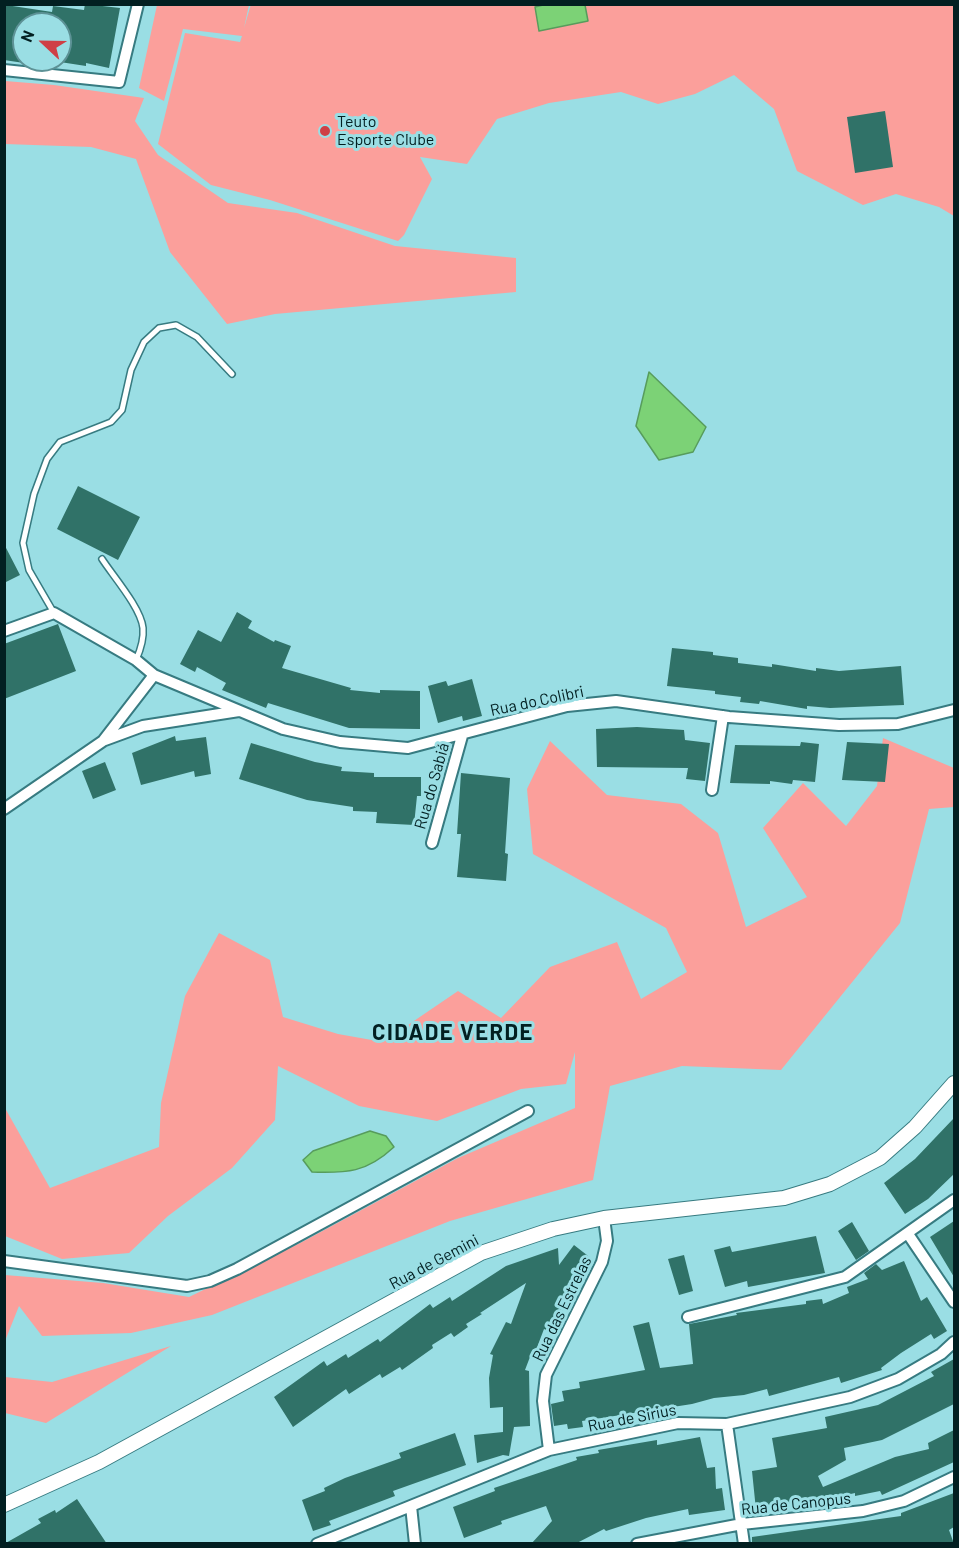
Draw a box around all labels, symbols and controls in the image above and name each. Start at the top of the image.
north arrow [12,12,72,72]
text: N [16,27,37,44]
place label: Teuto Esporte Clube [337,112,434,150]
marker: Teuto Esporte Clube [318,124,332,138]
street label: Rua do Colibri [488,682,586,720]
street label: Rua do Sabiá [411,741,453,831]
district label: CIDADE VERDE [372,1020,534,1046]
street label: Rua de Gemini [386,1230,482,1294]
street label: Rua das Estrelas [528,1253,596,1365]
street label: Rua de Sirius [586,1400,678,1436]
street label: Rua de Canopus [740,1489,852,1519]

